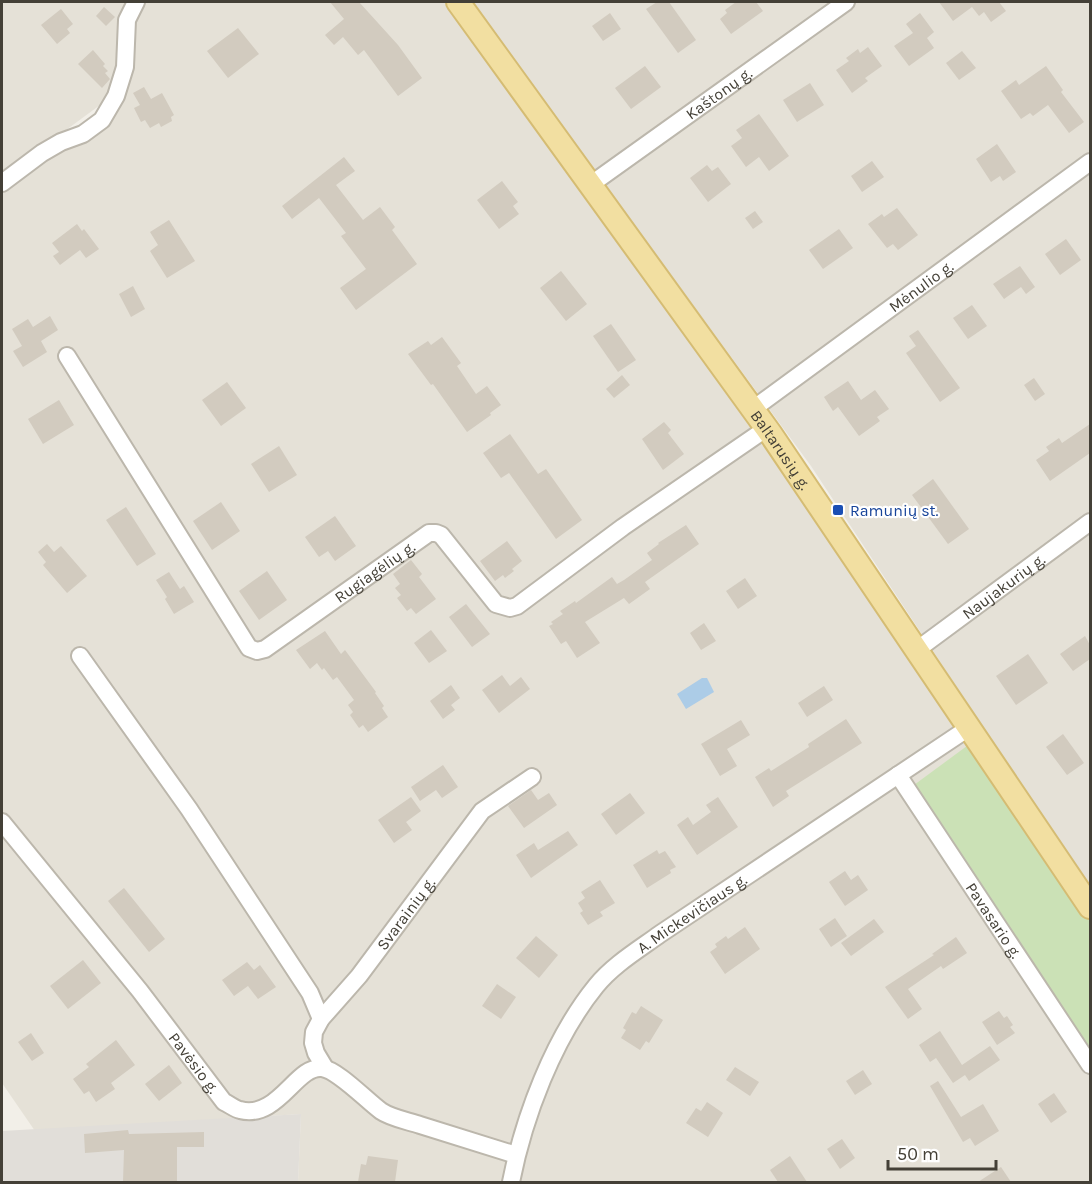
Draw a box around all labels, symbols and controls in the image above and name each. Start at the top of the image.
street label: Kaštonų g. [682,63,756,124]
street label: Mėnulio g. [885,257,957,316]
street label: Baltarusių g. [747,407,814,493]
place label: Ramunių st. [850,501,939,520]
marker: Ramunių st. [831,503,845,517]
street label: Rugiagėlių g. [331,537,419,607]
street label: Naujakurių g. [958,550,1049,623]
street label: A. Mickevičiaus g. [633,870,750,957]
street label: Svarainių g. [373,874,439,954]
street label: Pavasario g. [962,879,1026,962]
street label: Pavėsio g. [165,1029,223,1097]
scale bar [888,1133,996,1171]
text: 50 m [897,1143,939,1165]

